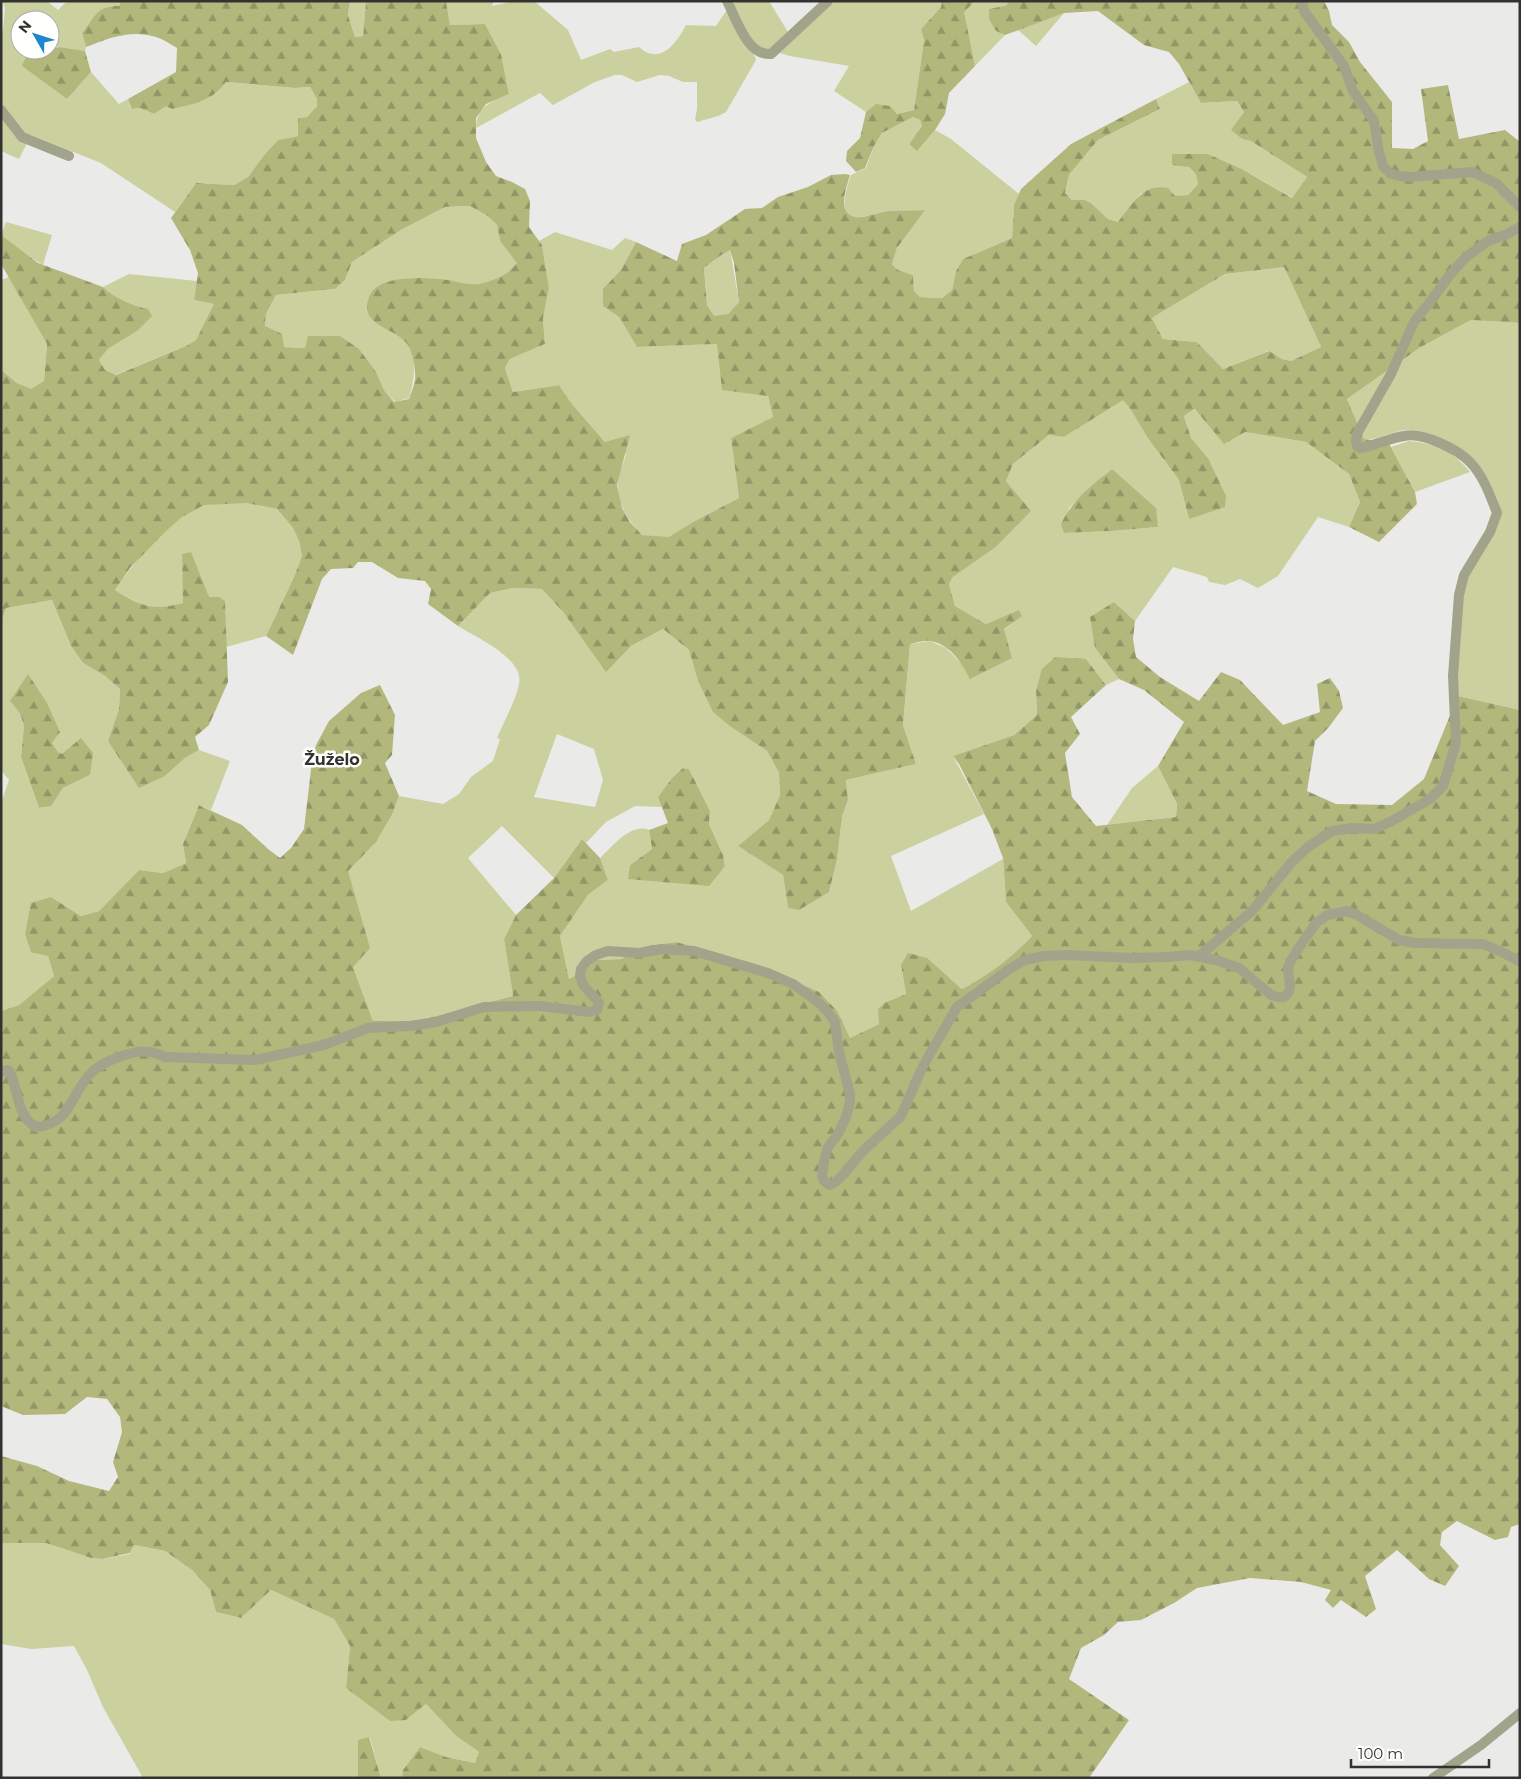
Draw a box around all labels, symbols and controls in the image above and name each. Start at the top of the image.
north arrow [10,10,60,60]
text: N [14,17,35,37]
district label: Žuželo [304,750,360,769]
scale bar [1351,1736,1488,1768]
text: 100 m [1358,1744,1403,1763]

